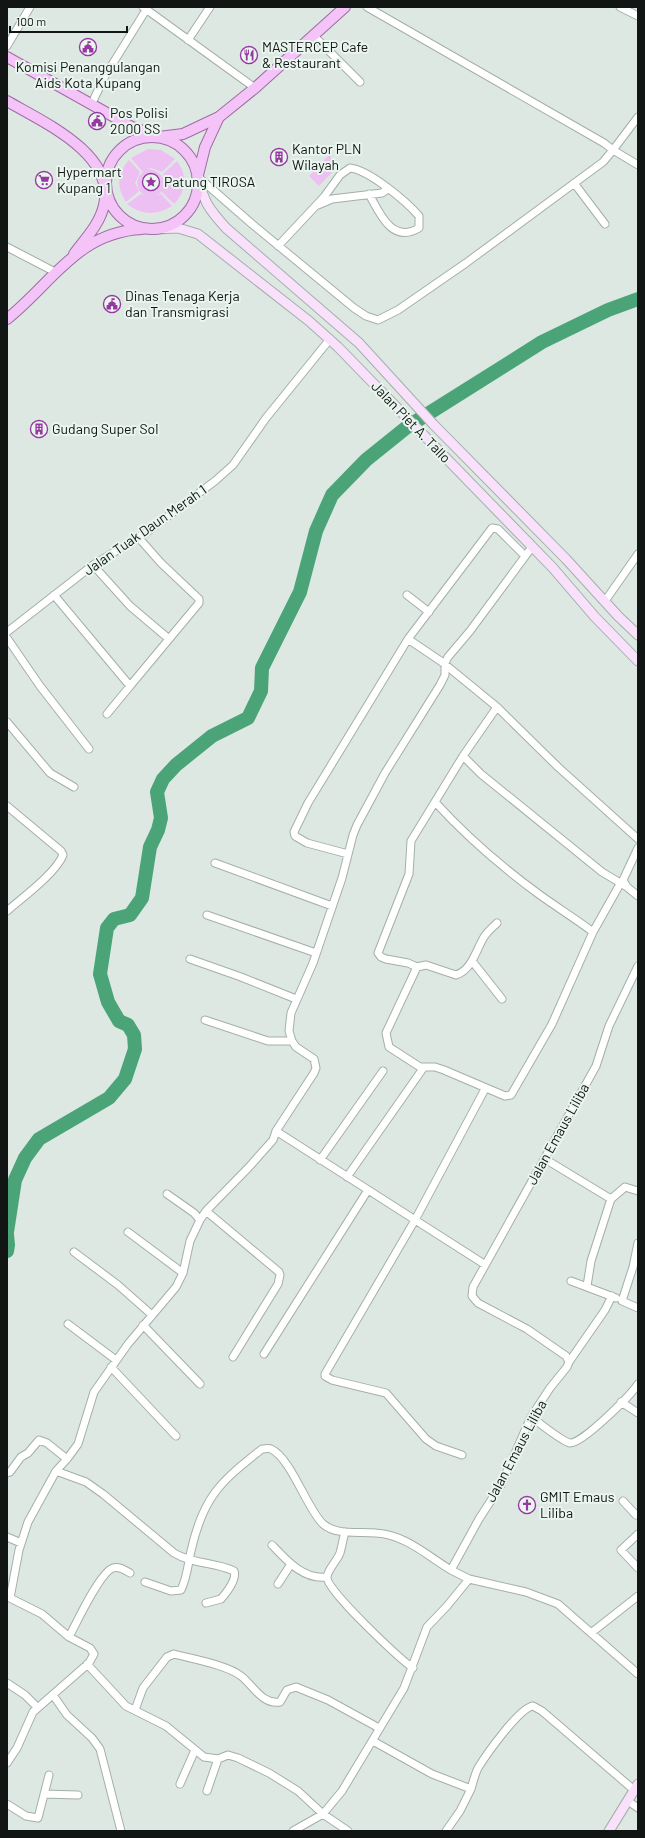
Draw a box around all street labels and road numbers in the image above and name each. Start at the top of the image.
street label: Jalan Piet A. Tallo [368,377,455,466]
street label: Jalan Tuak Daun Merah 1 [80,481,210,579]
street label: Jalan Emaus Liliba [523,1080,592,1187]
street label: Jalan Emaus Liliba [481,1397,550,1505]

